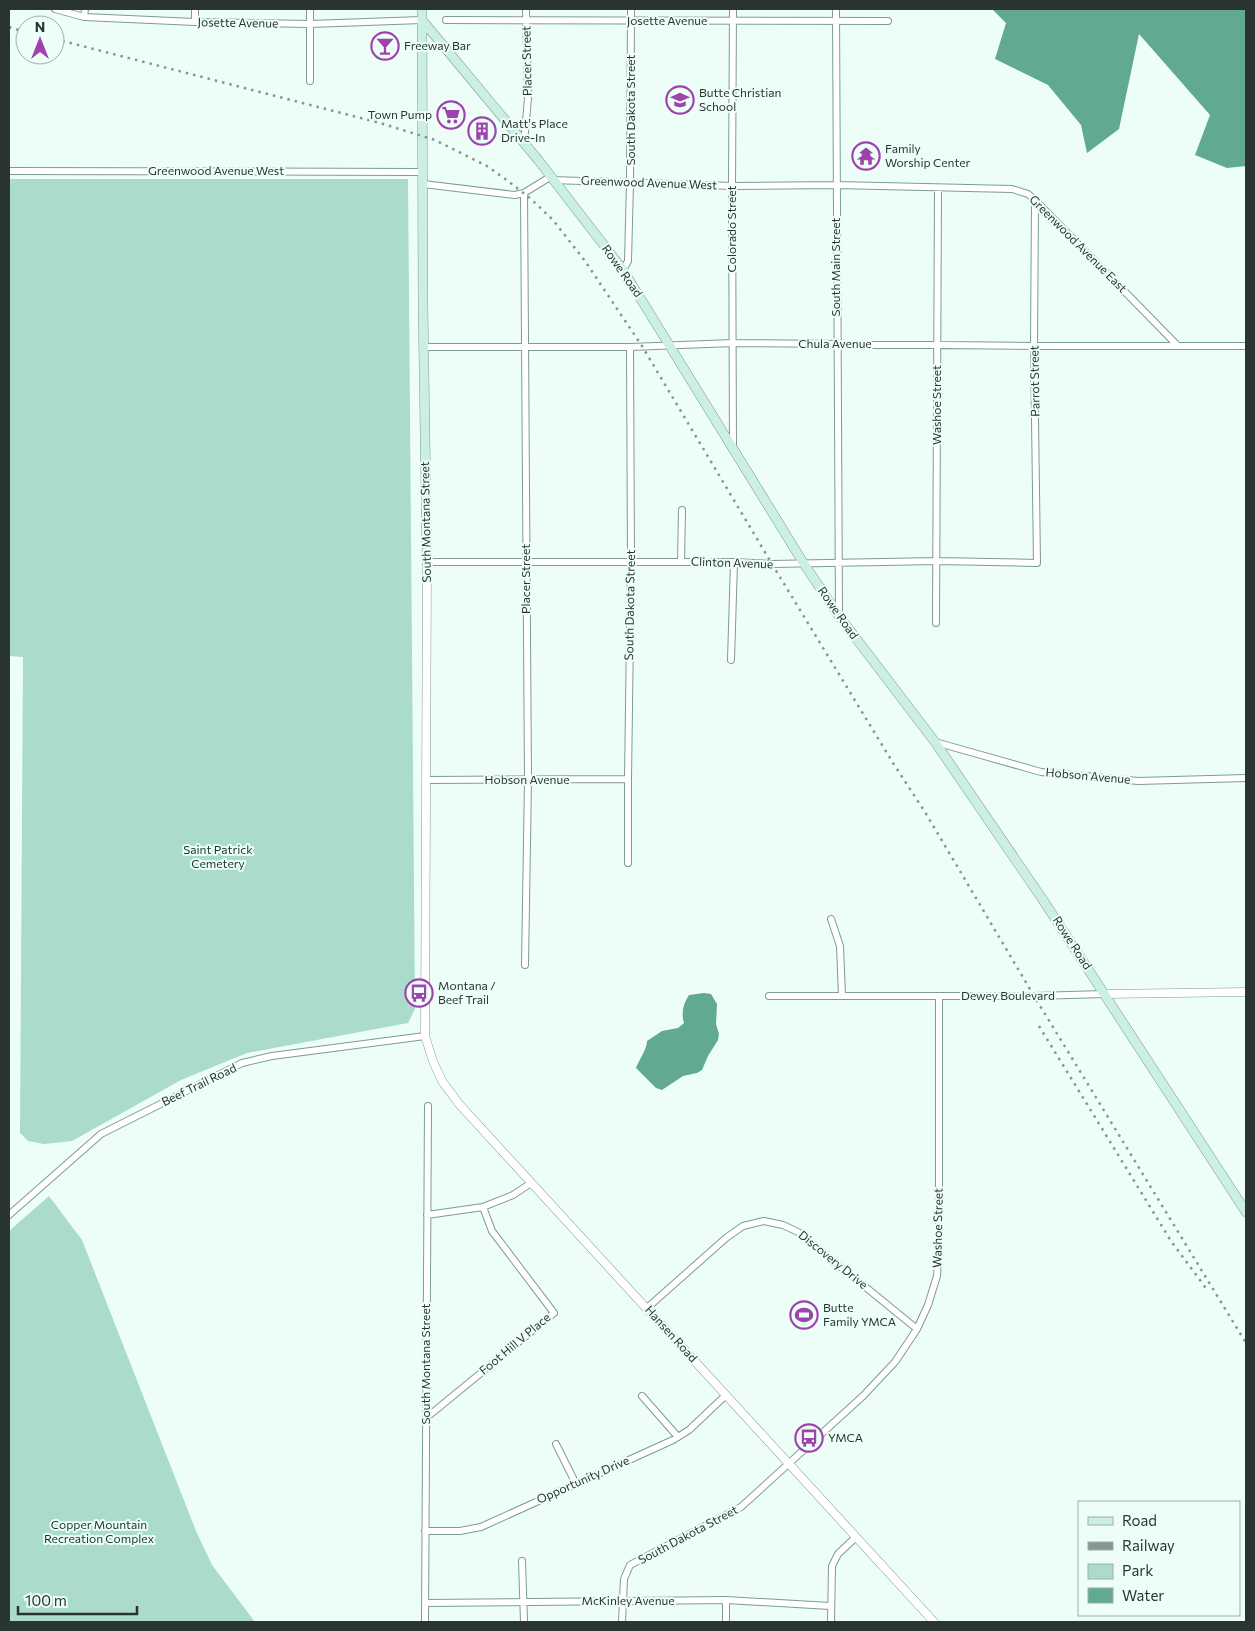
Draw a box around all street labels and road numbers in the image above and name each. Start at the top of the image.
street label: Josette Avenue [627,13,707,28]
street label: Josette Avenue [198,14,278,31]
street label: Placer Street [518,26,534,96]
street label: South Dakota Street [623,55,637,165]
street label: Greenwood Avenue West [148,163,284,177]
street label: Greenwood Avenue West [581,173,717,191]
street label: Colorado Street [724,185,738,272]
street label: Greenwood Avenue East [1027,192,1130,295]
street label: South Main Street [828,218,842,316]
street label: Rowe Road [600,242,646,299]
street label: Chula Avenue [798,336,872,350]
street label: Parrot Street [1026,345,1042,417]
street label: Washoe Street [929,365,943,445]
street label: South Montana Street [417,461,433,583]
street label: Placer Street [518,544,532,614]
street label: South Dakota Street [621,549,637,661]
street label: Clinton Avenue [691,554,773,570]
street label: Rowe Road [816,584,862,641]
street label: Hobson Avenue [1045,764,1131,786]
street label: Hobson Avenue [485,772,569,786]
street label: Rowe Road [1050,913,1095,972]
street label: Dewey Boulevard [961,988,1055,1002]
street label: Beef Trail Road [159,1060,238,1108]
street label: Washoe Street [929,1188,945,1268]
street label: Discovery Drive [796,1227,871,1291]
street label: Hansen Road [643,1302,701,1364]
street label: South Montana Street [418,1303,432,1425]
street label: Foot Hill V Place [476,1310,553,1377]
street label: Opportunity Drive [534,1452,631,1506]
street label: South Dakota Street [635,1502,740,1566]
street label: McKinley Avenue [581,1593,675,1607]

